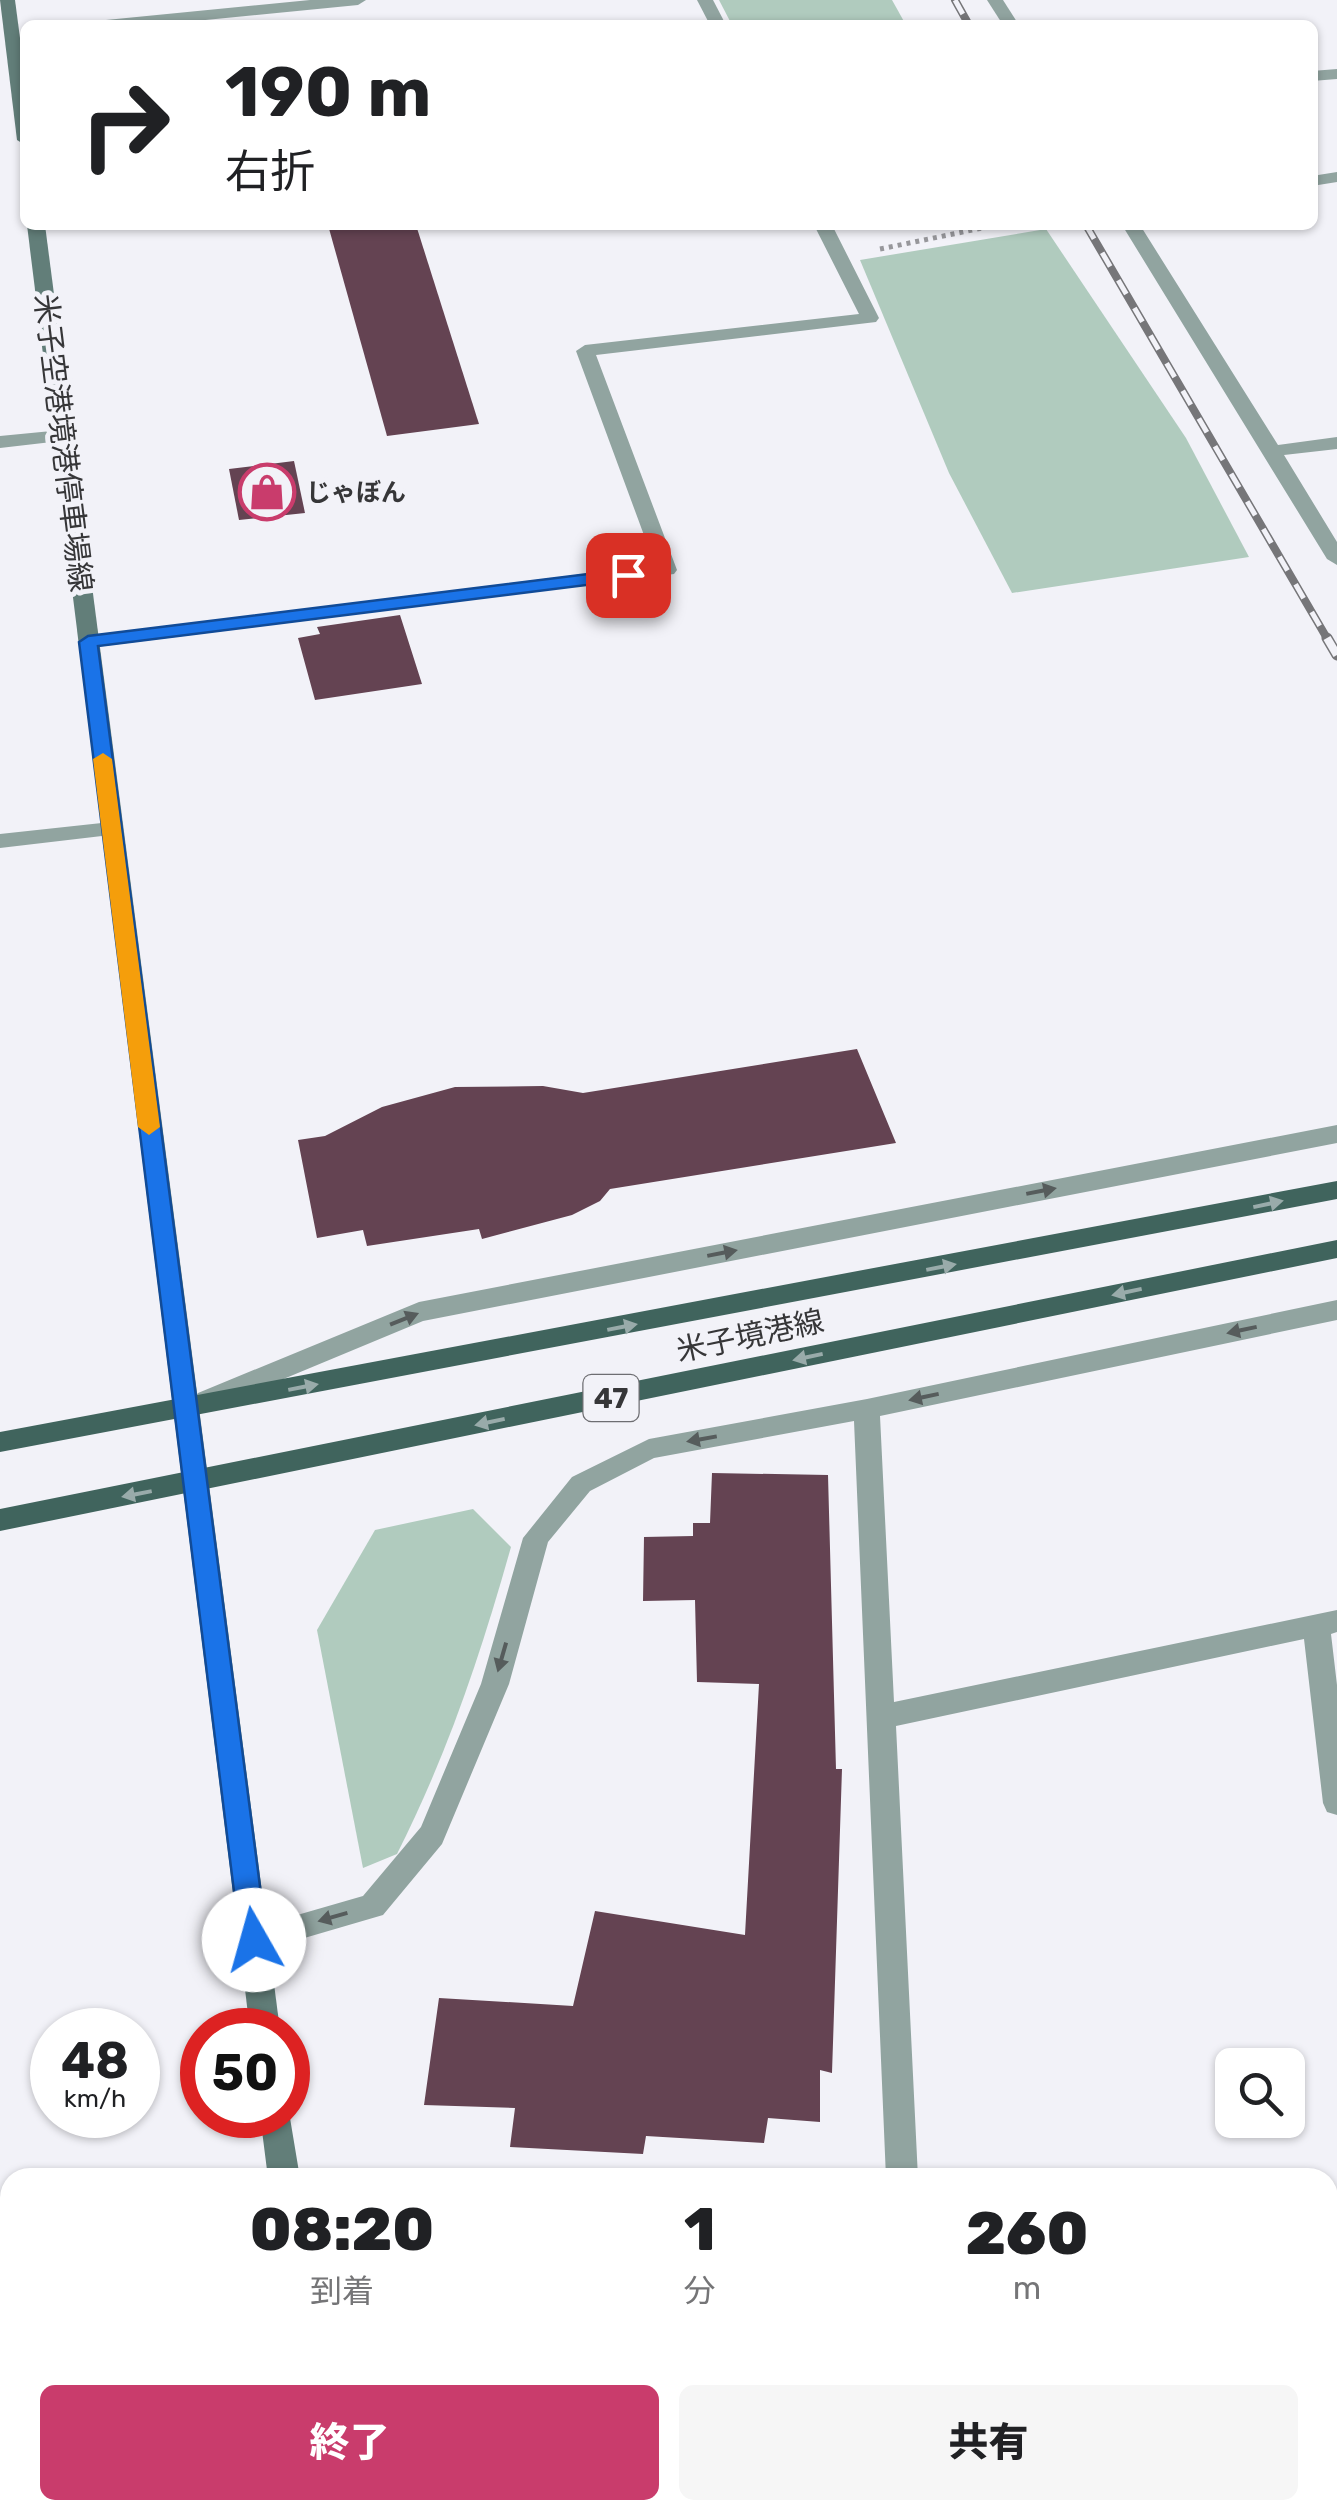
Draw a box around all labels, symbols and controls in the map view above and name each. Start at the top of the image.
text: 190 m [225,51,431,134]
icon: right [60,60,190,190]
text: 右折 [225,145,315,198]
street label: 米子空港境港停車場線 [27,292,99,594]
shop icon: じゃぼん [237,462,297,522]
place label: じゃぼん [306,478,406,507]
pin [586,533,671,618]
icon: arrive [601,548,656,603]
one-way arrow [1026,1183,1057,1199]
one-way arrow [1253,1196,1284,1212]
one-way arrow [707,1245,738,1261]
one-way arrow [926,1259,957,1275]
one-way arrow [1111,1285,1142,1301]
street label: 米子境港線 [673,1303,827,1369]
one-way arrow [389,1310,419,1326]
one-way arrow [607,1319,638,1335]
one-way arrow [1226,1322,1257,1338]
one-way arrow [792,1350,823,1366]
road number: 47 [584,1375,638,1421]
one-way arrow [287,1379,318,1395]
one-way arrow [908,1390,939,1405]
one-way arrow [474,1415,505,1431]
one-way arrow [686,1432,717,1447]
one-way arrow [121,1487,152,1502]
one-way arrow [494,1642,509,1673]
position arrow [202,1888,306,1992]
one-way arrow [317,1910,348,1925]
speed limit sign: 50 [180,2008,310,2138]
text: 48 [61,2031,129,2091]
map controls [1215,2048,1305,2138]
button: search [1215,2048,1305,2138]
text: km/h [64,2084,126,2113]
text: 08:20 [250,2194,434,2265]
text: 1 [684,2194,716,2265]
text: 260 [966,2198,1088,2269]
text: m [1013,2269,1041,2307]
text: 到着 [310,2272,374,2310]
text: 分 [684,2272,716,2310]
button: 終了 [40,2385,659,2500]
button: 共有 [679,2385,1298,2500]

